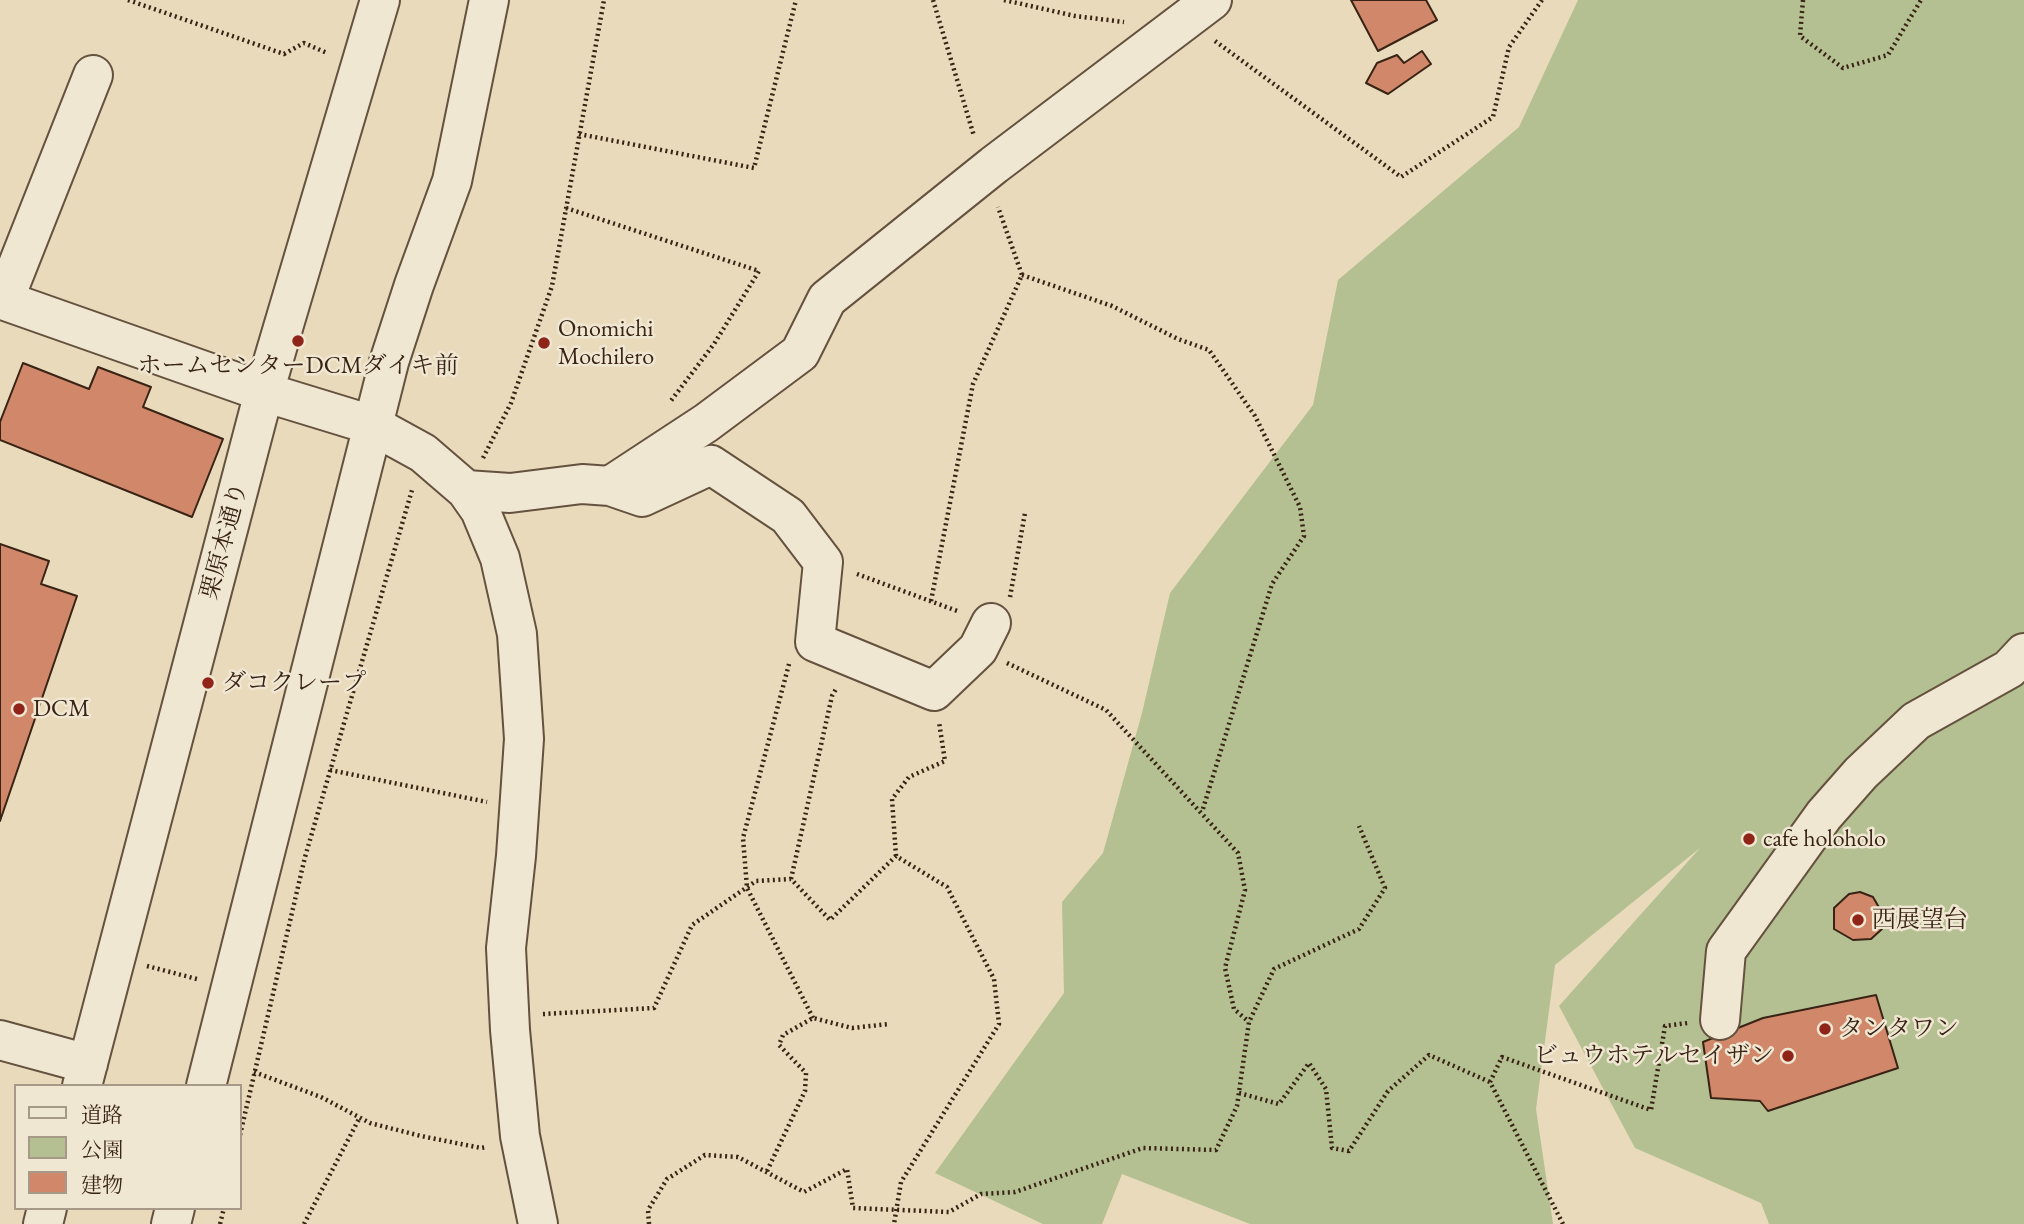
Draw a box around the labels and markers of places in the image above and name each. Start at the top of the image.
place label: Onomichi Mochilero [558,315,654,371]
marker: ホームセンターDCMダイキ前 [290,333,306,349]
marker: Onomichi Mochilero [536,335,552,351]
place label: ホームセンターDCMダイキ前 [138,352,458,380]
place label: ダコクレープ [222,669,366,697]
marker: ダコクレープ [200,675,216,691]
place label: DCM [33,695,90,723]
marker: DCM [11,701,27,717]
place label: cafe holoholo [1763,825,1886,853]
marker: cafe holoholo [1741,831,1757,847]
place label: 西展望台 [1872,906,1968,934]
marker: 西展望台 [1850,912,1866,928]
place label: タンタワン [1839,1015,1959,1043]
marker: タンタワン [1817,1021,1833,1037]
place label: ビュウホテルセイザン [1534,1042,1774,1070]
marker: ビュウホテルセイザン [1780,1048,1796,1064]

